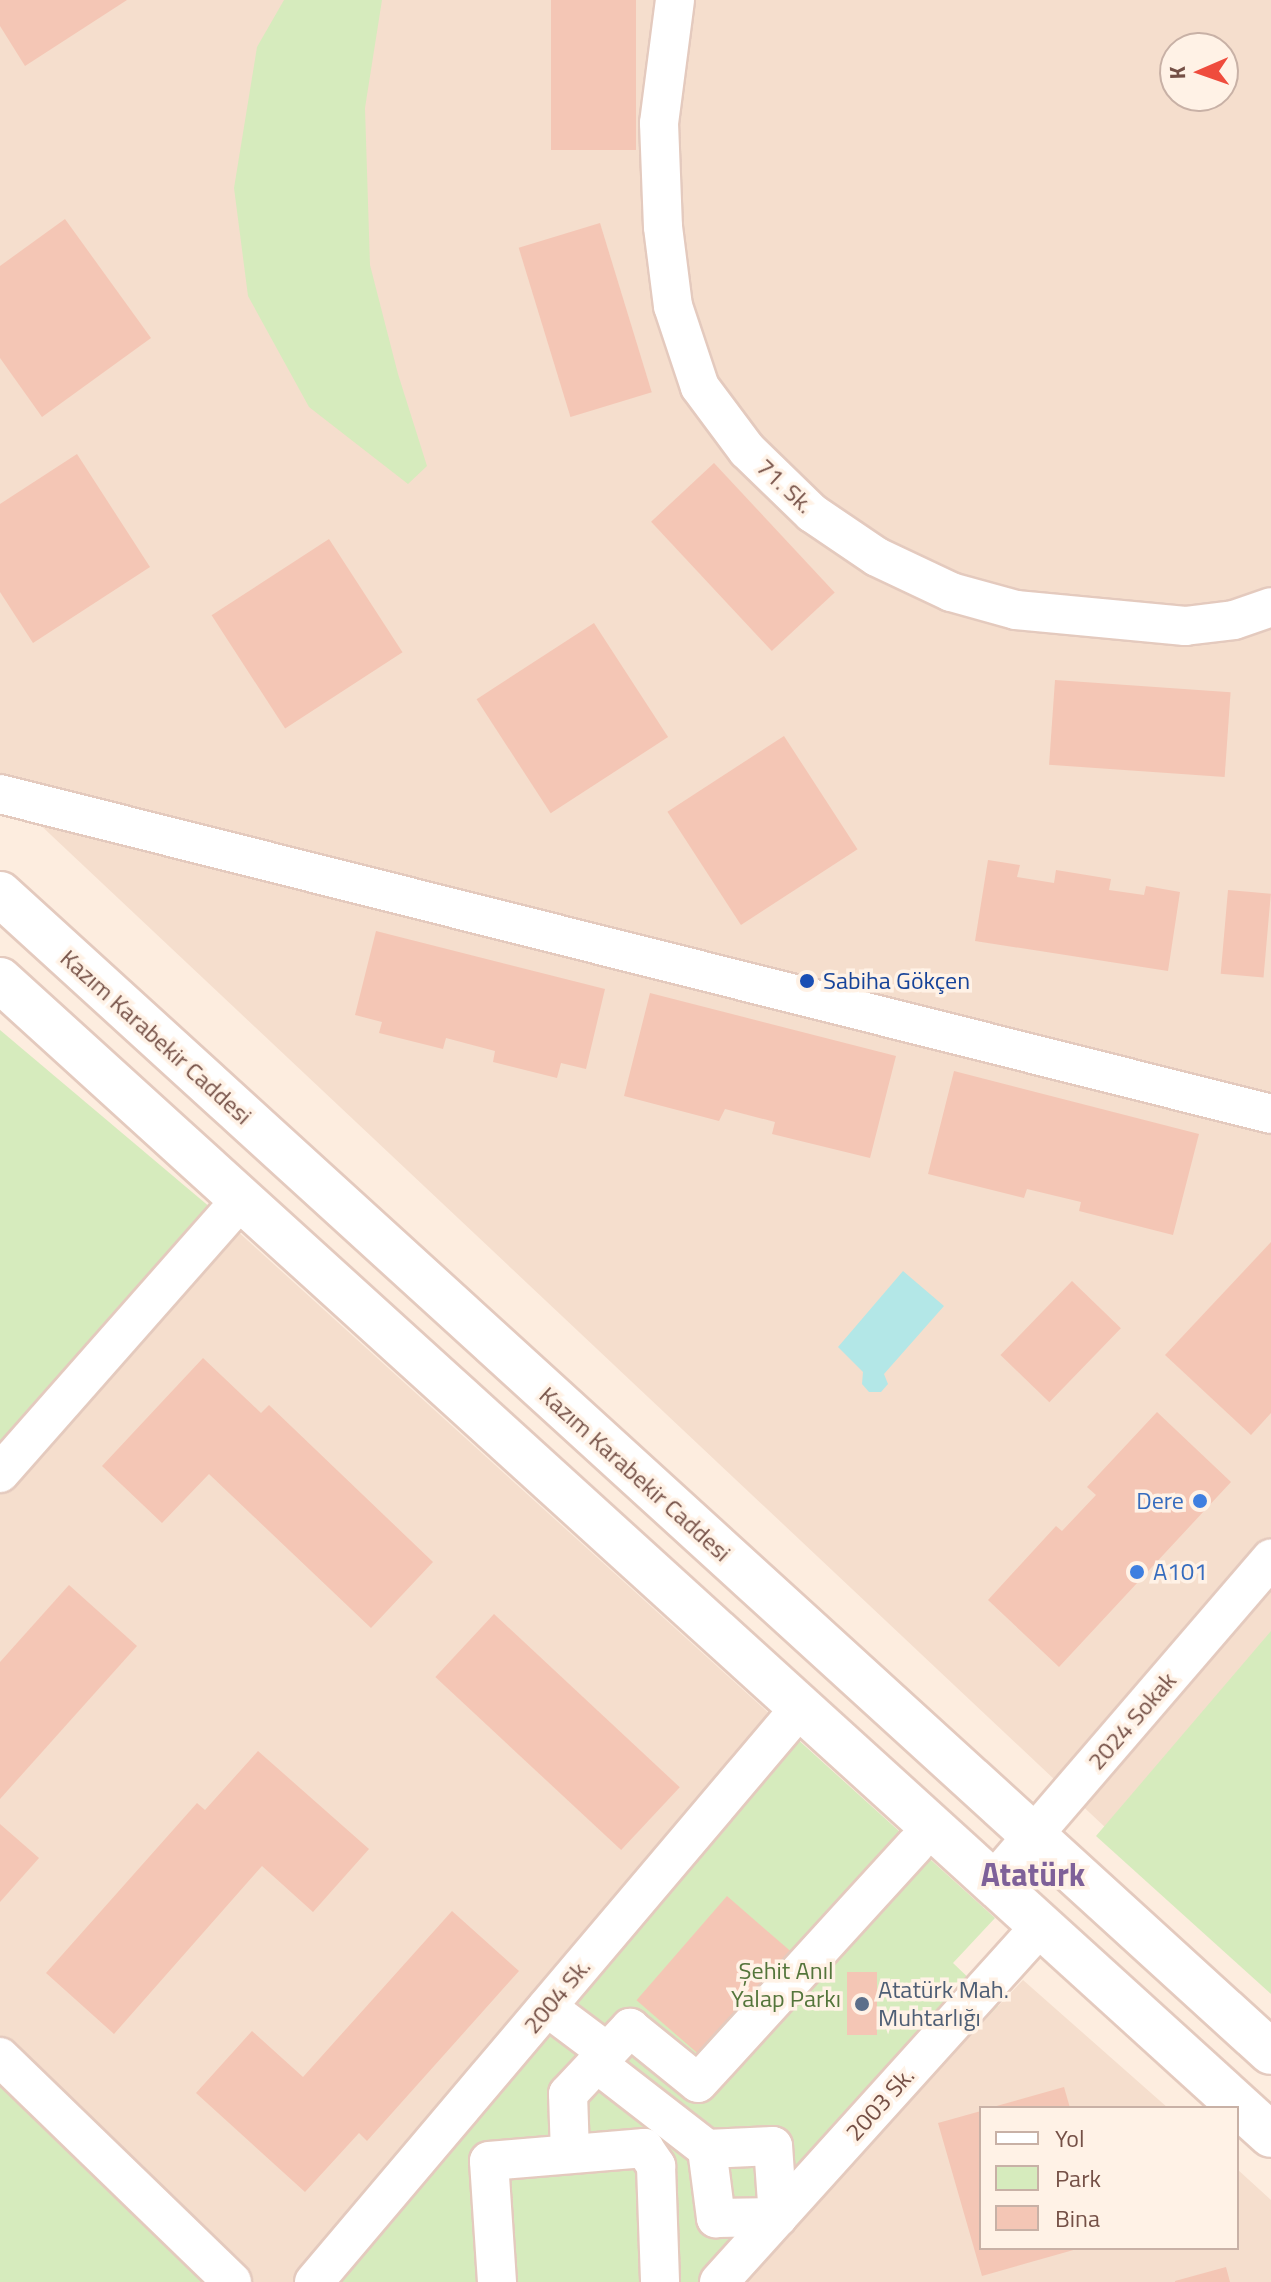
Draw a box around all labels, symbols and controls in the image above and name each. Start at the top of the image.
north arrow [1159,32,1239,112]
text: K [1160,66,1194,80]
street label: 71. Sk. [751,453,819,519]
street label: Kazım Karabekir Caddesi [54,944,258,1130]
place label: Sabiha Gökçen [823,967,970,995]
marker: Sabiha Gökçen [798,972,816,990]
street label: Kazım Karabekir Caddesi [533,1381,737,1567]
place label: Dere [1136,1487,1184,1515]
marker: Dere [1191,1492,1209,1510]
place label: A101 [1153,1558,1208,1586]
marker: A101 [1128,1563,1146,1581]
street label: 2024 Sokak [1082,1666,1182,1776]
district label: Atatürk [981,1855,1085,1893]
street label: 2004 Sk. [517,1953,597,2039]
park label: Şehit Anıl Yalap Parkı [731,1957,841,2013]
place label: Atatürk Mah. Muhtarlığı [878,1976,1009,2032]
marker: Atatürk Mah. Muhtarlığı [853,1995,871,2013]
street label: 2003 Sk. [840,2061,920,2147]
legend [979,2106,1239,2250]
text: Yol [1055,2120,1084,2156]
text: Park [1055,2160,1101,2196]
text: Bina [1055,2200,1100,2236]

